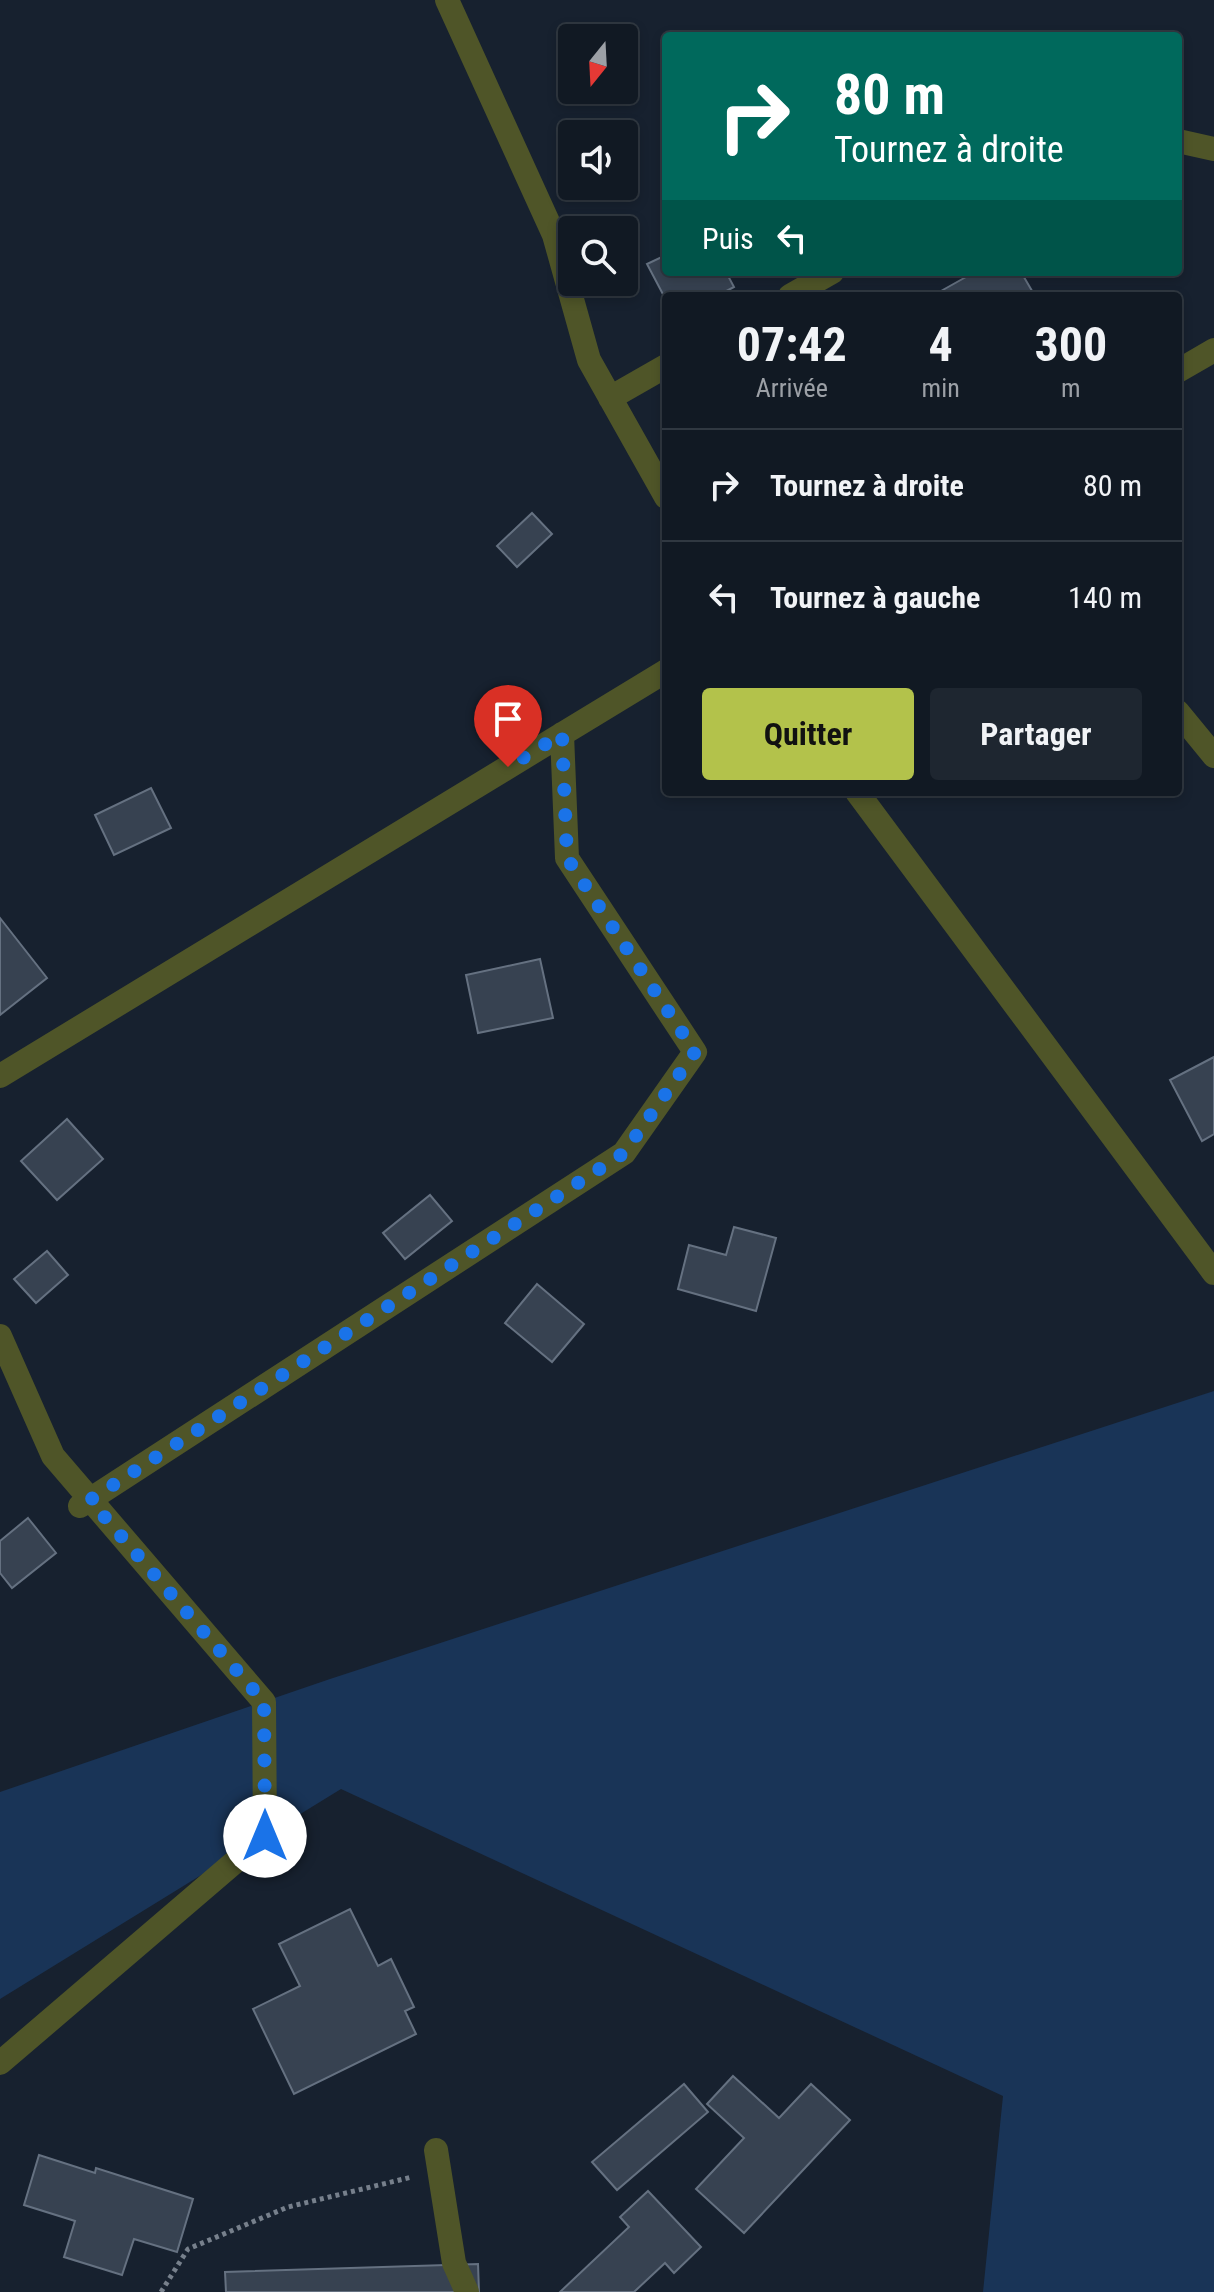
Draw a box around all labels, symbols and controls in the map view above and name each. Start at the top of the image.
north arrow [558,24,638,104]
map controls [558,24,638,296]
text: 80 m [834,62,945,128]
icon: right [702,64,806,168]
button: sound [558,120,638,200]
text: Tournez à droite [834,129,1064,171]
button: search [558,216,638,296]
icon: left [770,216,814,260]
text: Puis [702,221,754,256]
text: 07:42 [737,316,847,373]
text: 4 [929,316,953,373]
text: 300 [1034,316,1107,373]
text: Arrivée [756,373,828,403]
text: min [922,373,960,403]
text: m [1061,373,1081,403]
icon: right [702,463,746,507]
text: Tournez à droite [770,468,964,503]
text: 80 m [1083,468,1142,503]
icon: left [702,575,746,619]
text: Tournez à gauche [770,580,980,615]
text: 140 m [1068,580,1142,615]
pin [474,685,542,767]
button: Quitter [702,688,914,780]
button: Partager [930,688,1142,780]
icon: arrive [486,697,530,741]
position arrow [223,1794,307,1878]

